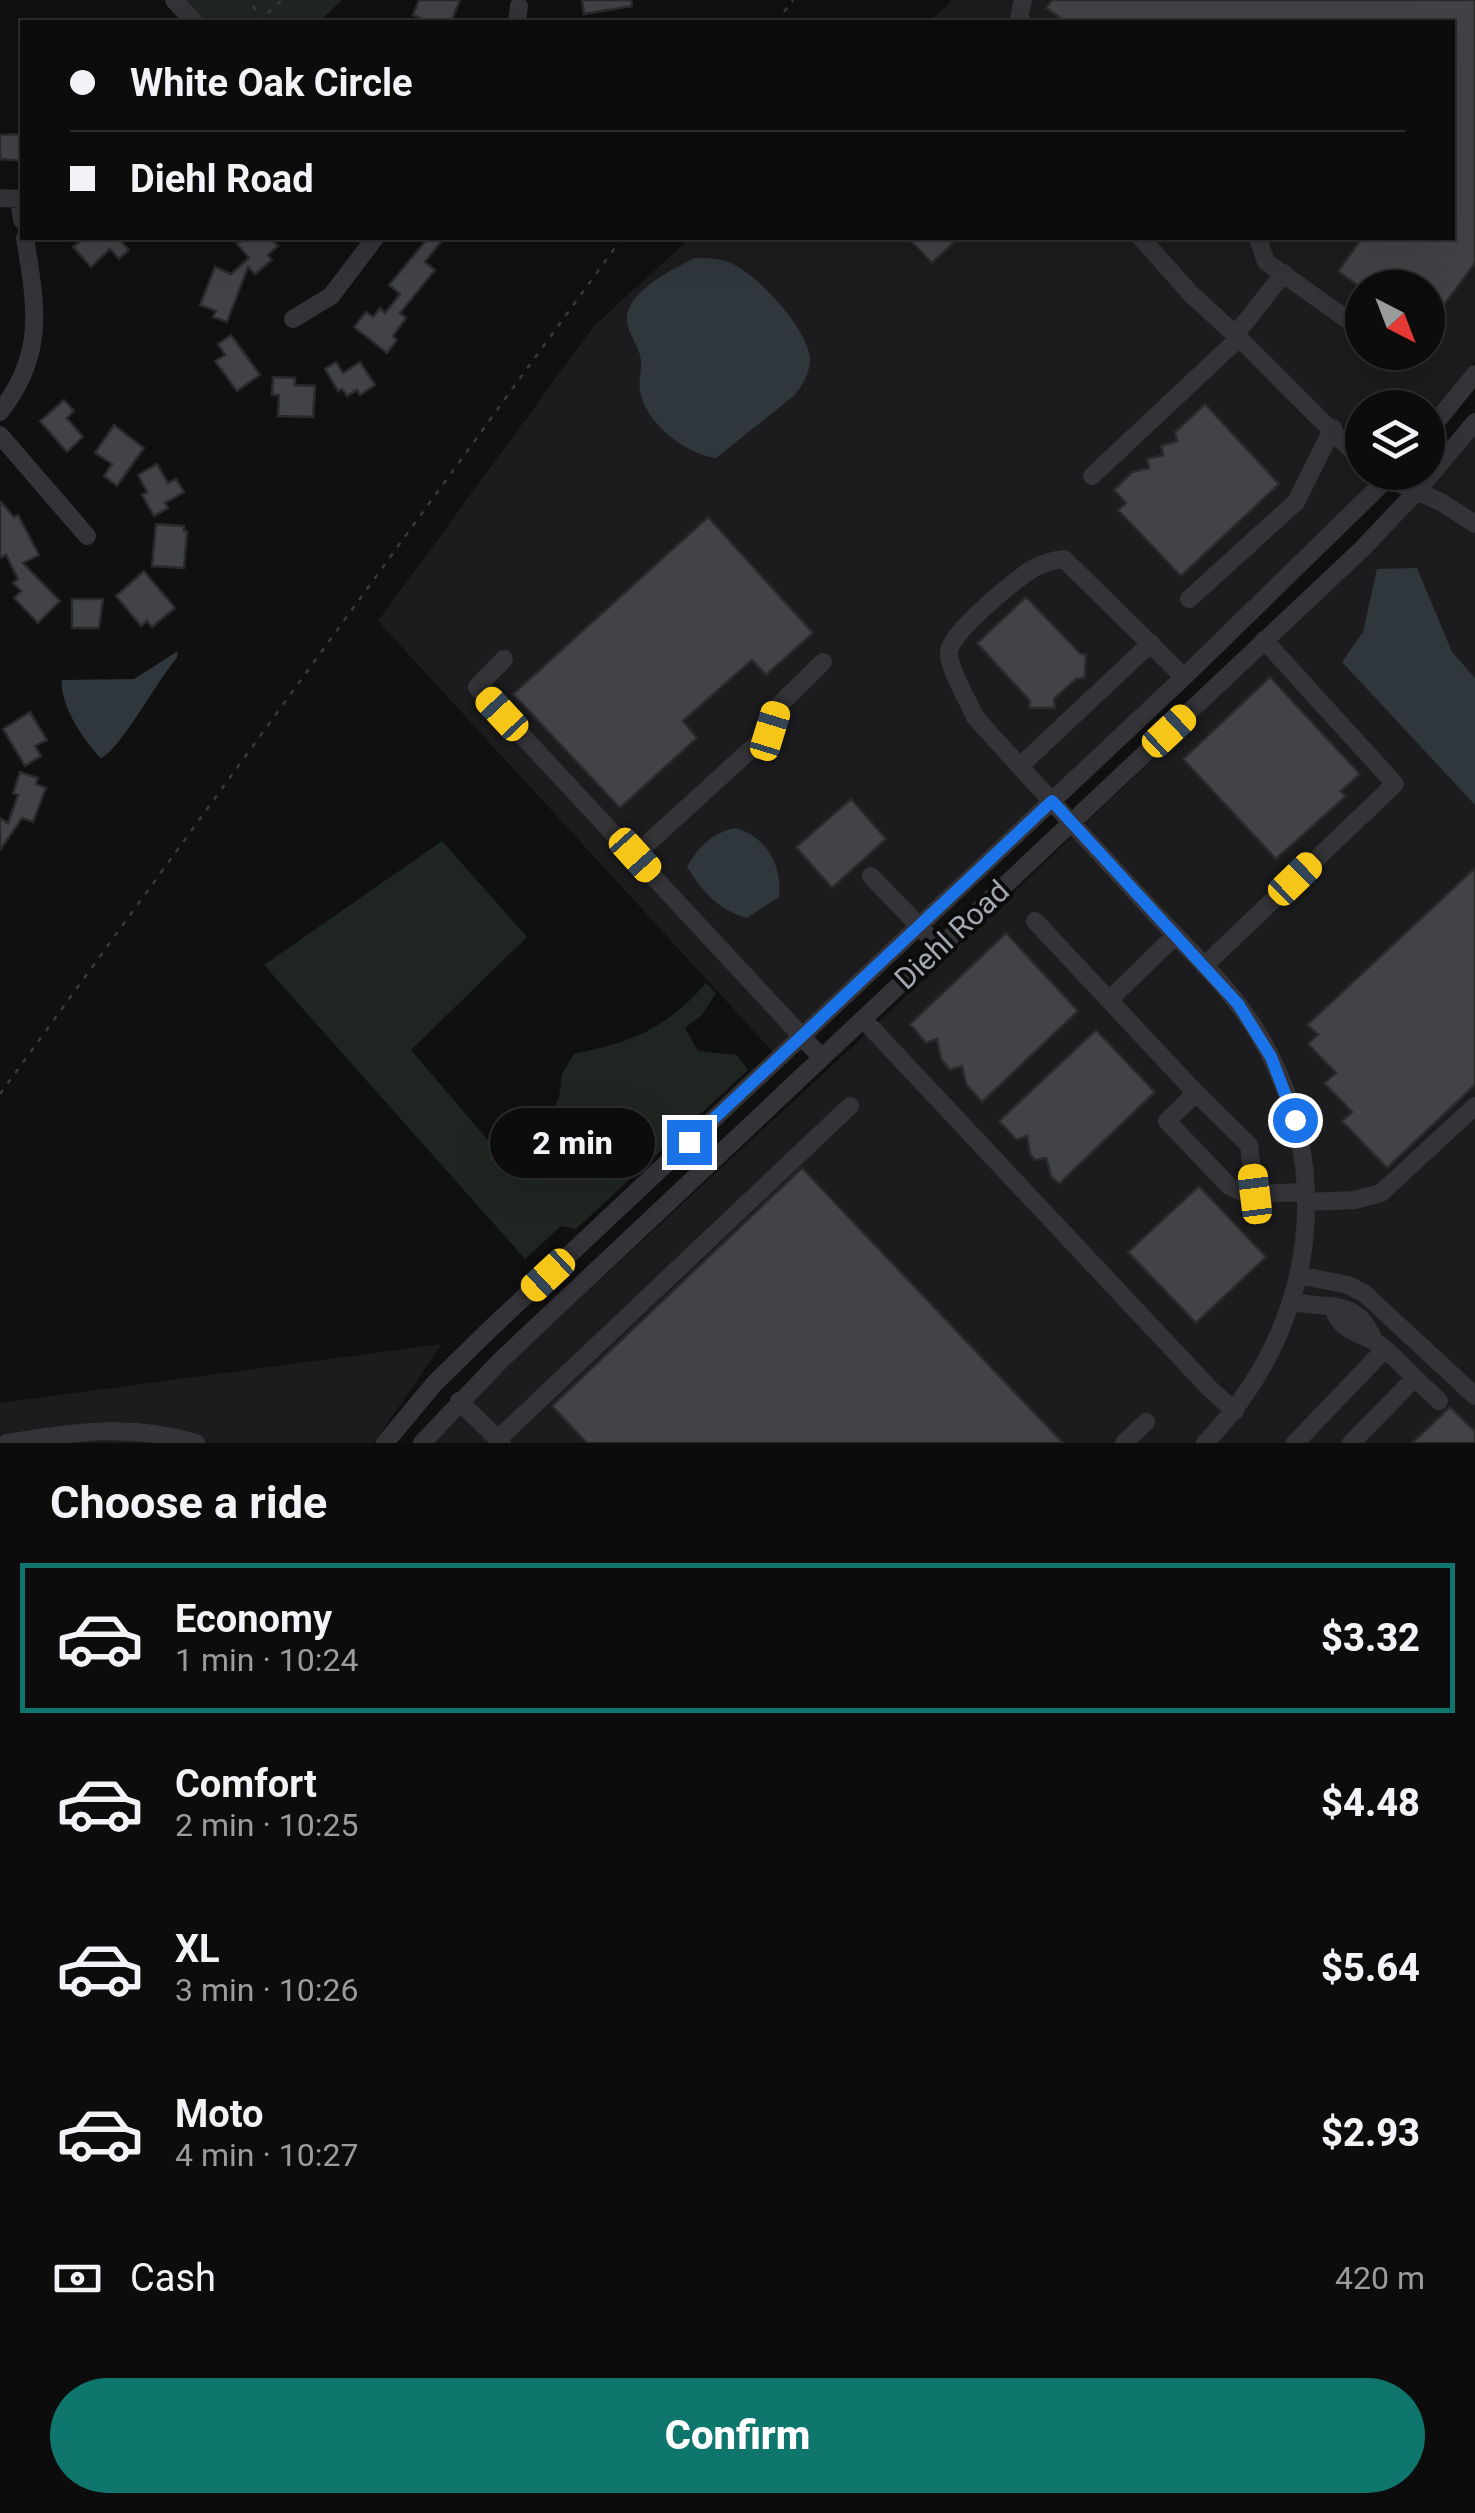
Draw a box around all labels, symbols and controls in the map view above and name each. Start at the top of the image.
text: White Oak Circle [130,61,413,105]
text: Diehl Road [130,157,314,201]
north arrow [1345,270,1445,370]
map controls [1345,270,1445,490]
button: layers [1345,390,1445,490]
car [471,682,533,746]
car [747,698,793,764]
car [1137,700,1201,762]
car [604,823,666,887]
car [1263,847,1327,911]
street label: Diehl Road [887,873,1016,996]
route start [1273,1098,1318,1143]
callout: 2 min [489,1107,654,1177]
route end [667,1120,712,1165]
text: 2 min [532,1124,613,1162]
car [1236,1162,1274,1226]
car [516,1244,580,1306]
text: Choose a ride [50,1476,327,1529]
icon: car [55,1593,145,1683]
text: Economy [175,1597,332,1641]
text: $3.32 [1321,1616,1420,1660]
text: 1 min · 10:24 [175,1641,358,1679]
icon: car [55,1758,145,1848]
text: Comfort [175,1762,317,1806]
text: $4.48 [1321,1781,1420,1825]
text: 2 min · 10:25 [175,1806,358,1844]
icon: car [55,1923,145,2013]
text: XL [175,1927,220,1971]
text: $5.64 [1321,1946,1420,1990]
text: 3 min · 10:26 [175,1971,358,2009]
icon: car [55,2088,145,2178]
text: Moto [175,2092,264,2136]
text: $2.93 [1321,2111,1420,2155]
text: 4 min · 10:27 [175,2136,358,2174]
icon: cash [50,2251,105,2306]
text: Cash [130,2256,216,2300]
text: 420 m [1335,2259,1425,2297]
button: Confirm [50,2378,1425,2493]

